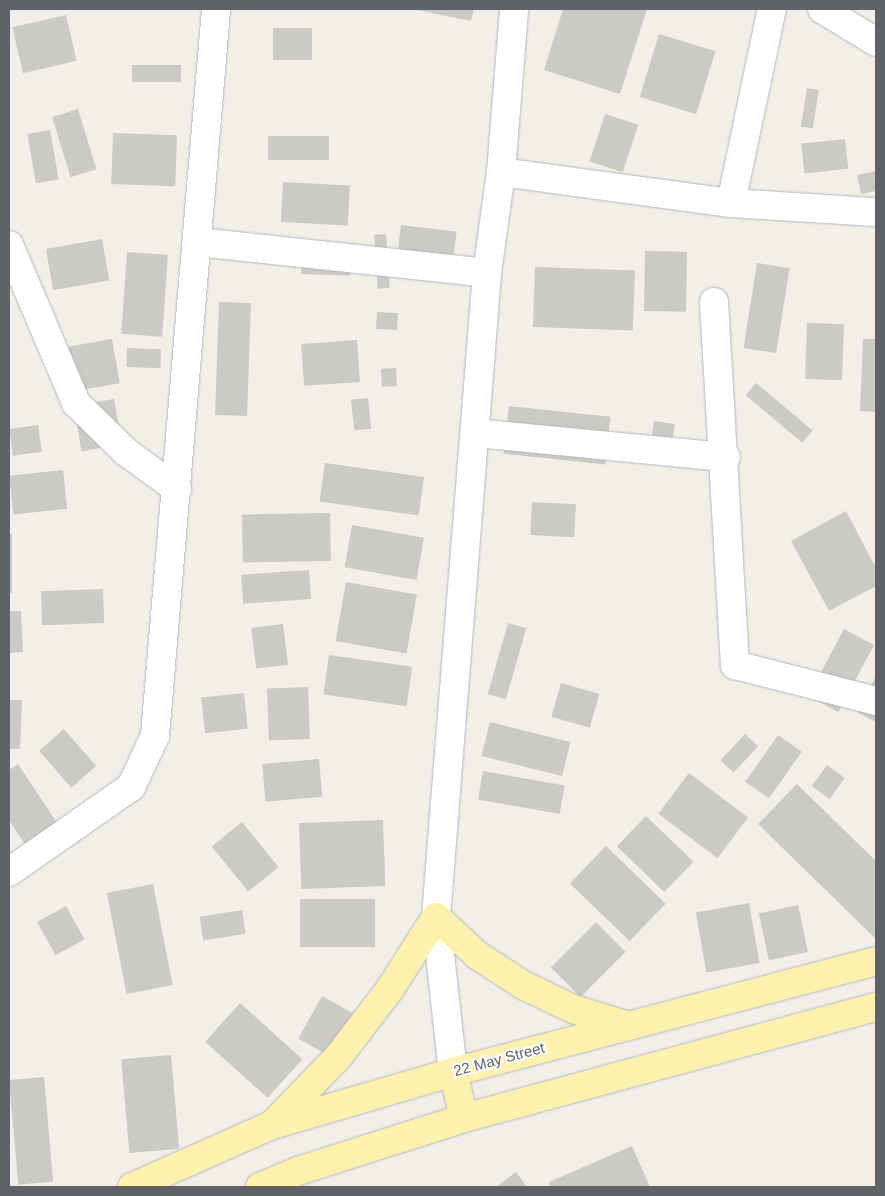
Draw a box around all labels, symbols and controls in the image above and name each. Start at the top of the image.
street label: 22 May Street [452,1038,546,1080]

